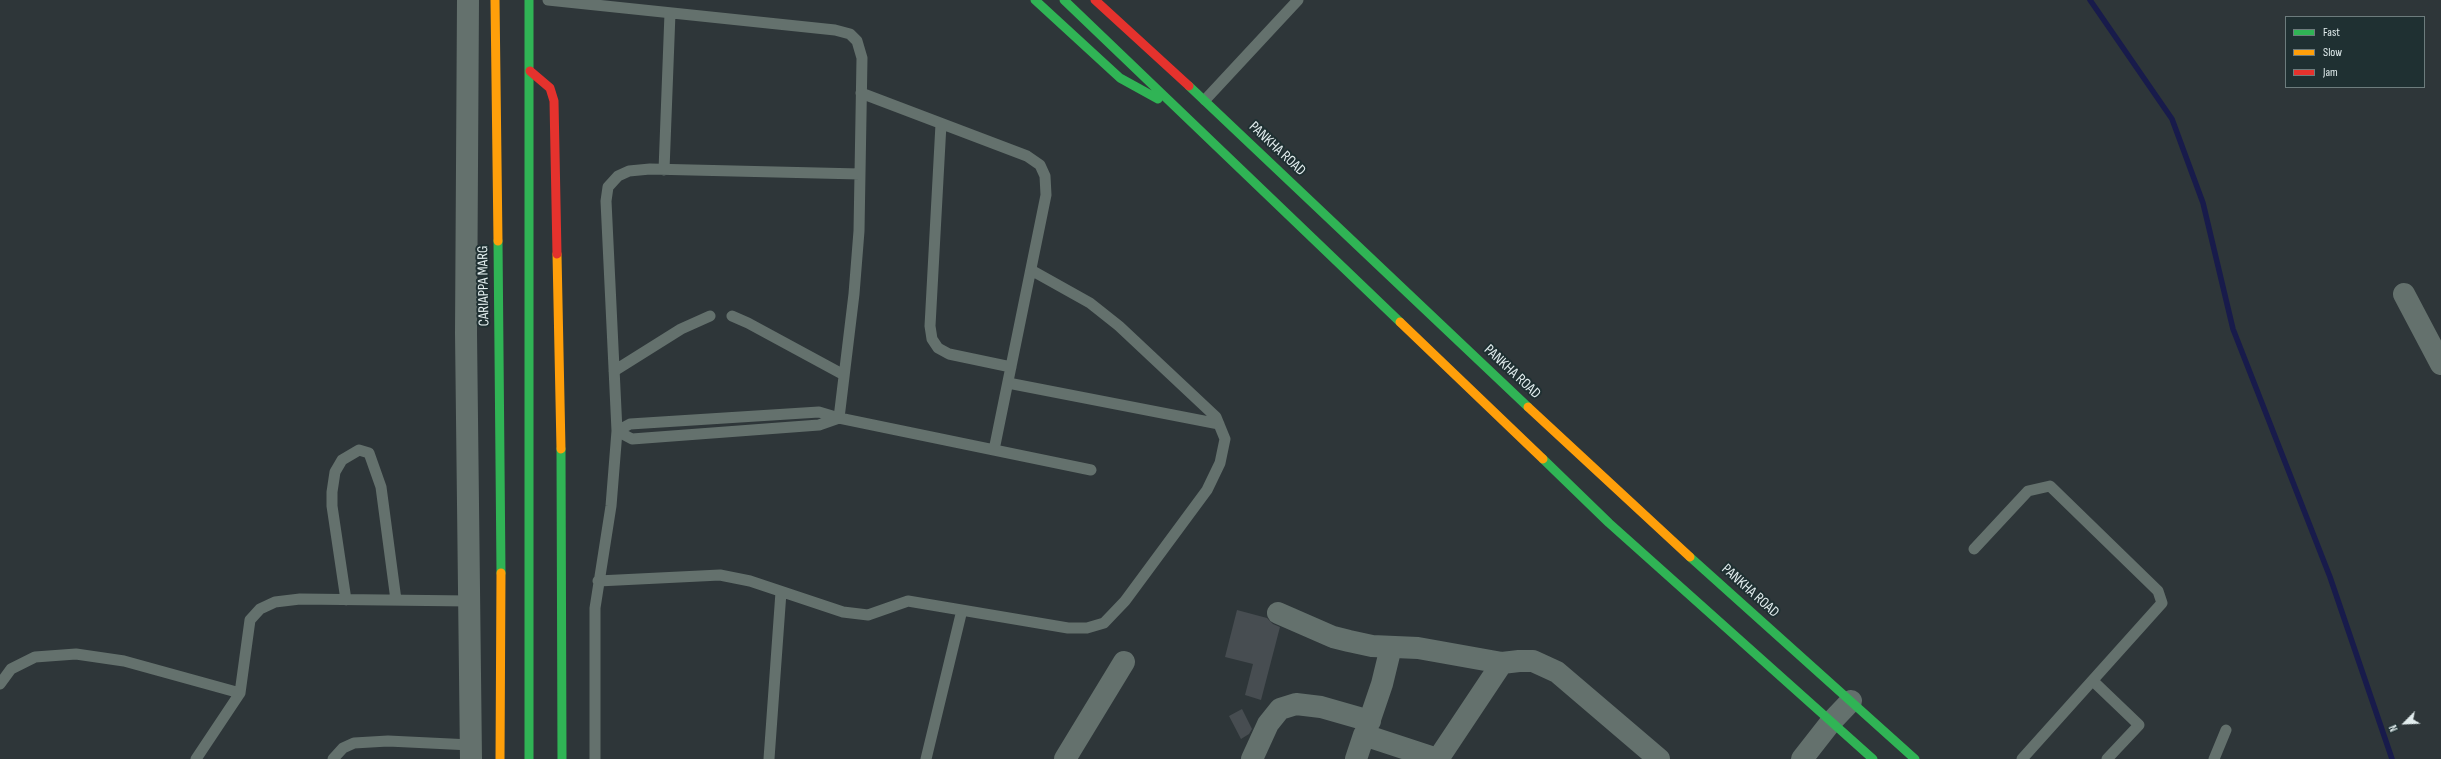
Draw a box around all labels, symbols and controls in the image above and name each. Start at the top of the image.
legend [2285,16,2425,88]
text: Fast [2323,25,2340,40]
text: Slow [2323,45,2342,60]
text: Jam [2323,65,2338,80]
street label: PANKHA ROAD [1245,118,1309,180]
street label: CARIAPPA MARG [474,245,494,327]
street label: PANKHA ROAD [1480,341,1544,403]
street label: PANKHA ROAD [1718,561,1782,621]
north arrow [2385,703,2425,743]
text: N [2386,723,2401,733]

